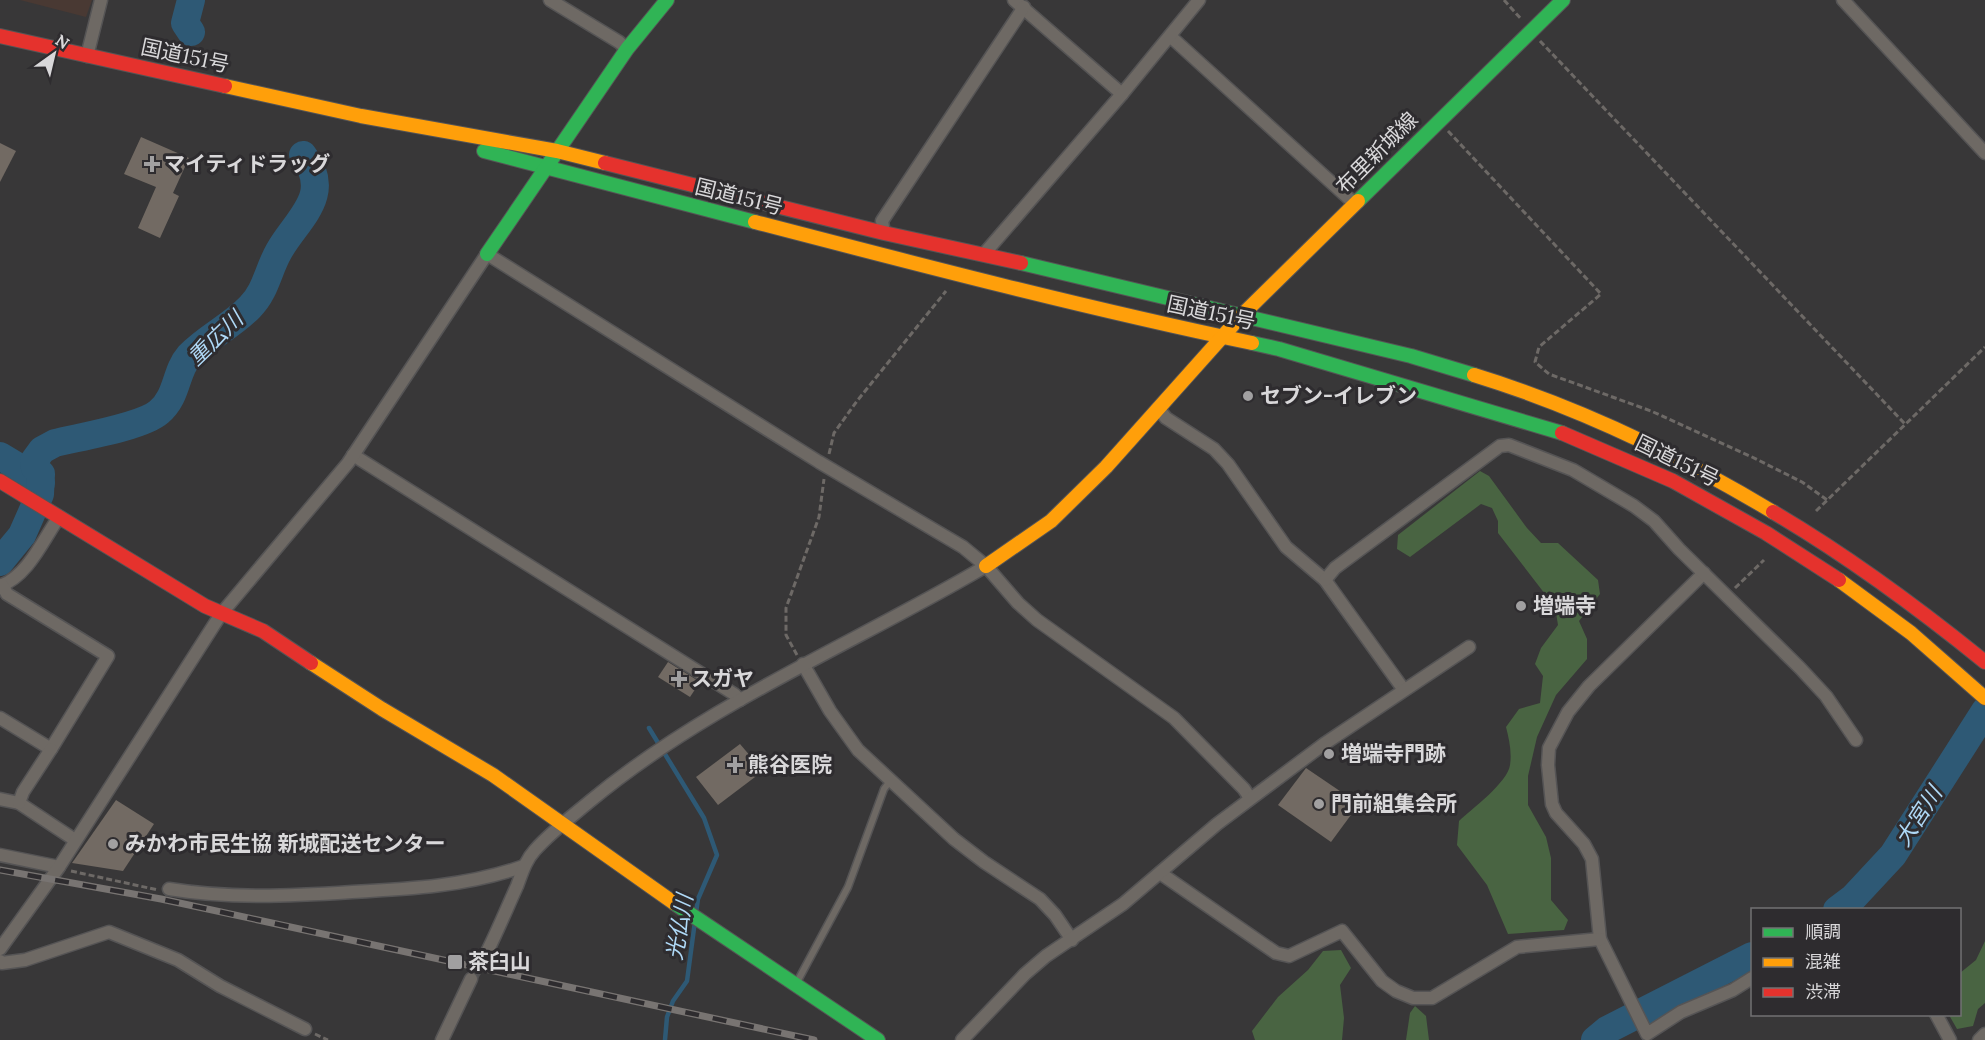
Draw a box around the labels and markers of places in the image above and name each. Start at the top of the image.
place label: マイティドラッグ [164,150,330,177]
marker: マイティドラッグ [145,157,159,171]
place label: セブン-イレブン [1260,382,1417,409]
marker: セブン-イレブン [1241,389,1255,403]
place label: 増端寺 [1533,592,1596,619]
marker: 増端寺 [1514,599,1528,613]
place label: スガヤ [691,665,754,692]
marker: スガヤ [672,672,686,686]
place label: 増端寺門跡 [1341,740,1446,767]
marker: 増端寺門跡 [1322,747,1336,761]
place label: 熊谷医院 [748,751,832,778]
marker: 熊谷医院 [726,756,744,774]
place label: 門前組集会所 [1331,790,1457,817]
marker: 門前組集会所 [1312,797,1326,811]
place label: みかわ市民生協 新城配送センター [125,830,446,857]
marker: みかわ市民生協 新城配送センター [106,837,120,851]
place label: 茶臼山 [468,948,531,975]
marker: 茶臼山 [446,953,464,971]

